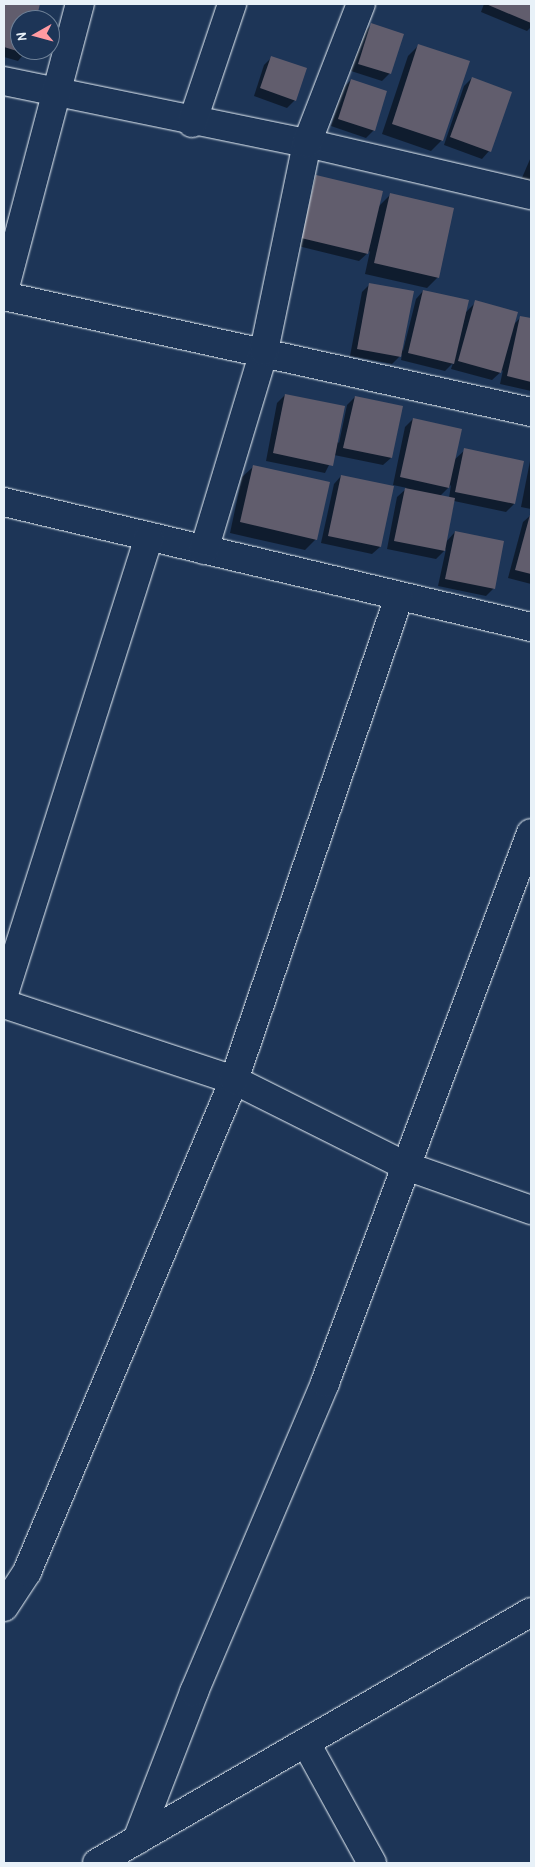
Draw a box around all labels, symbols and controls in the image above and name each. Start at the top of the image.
north arrow [10,10,60,60]
text: N [11,32,30,42]

